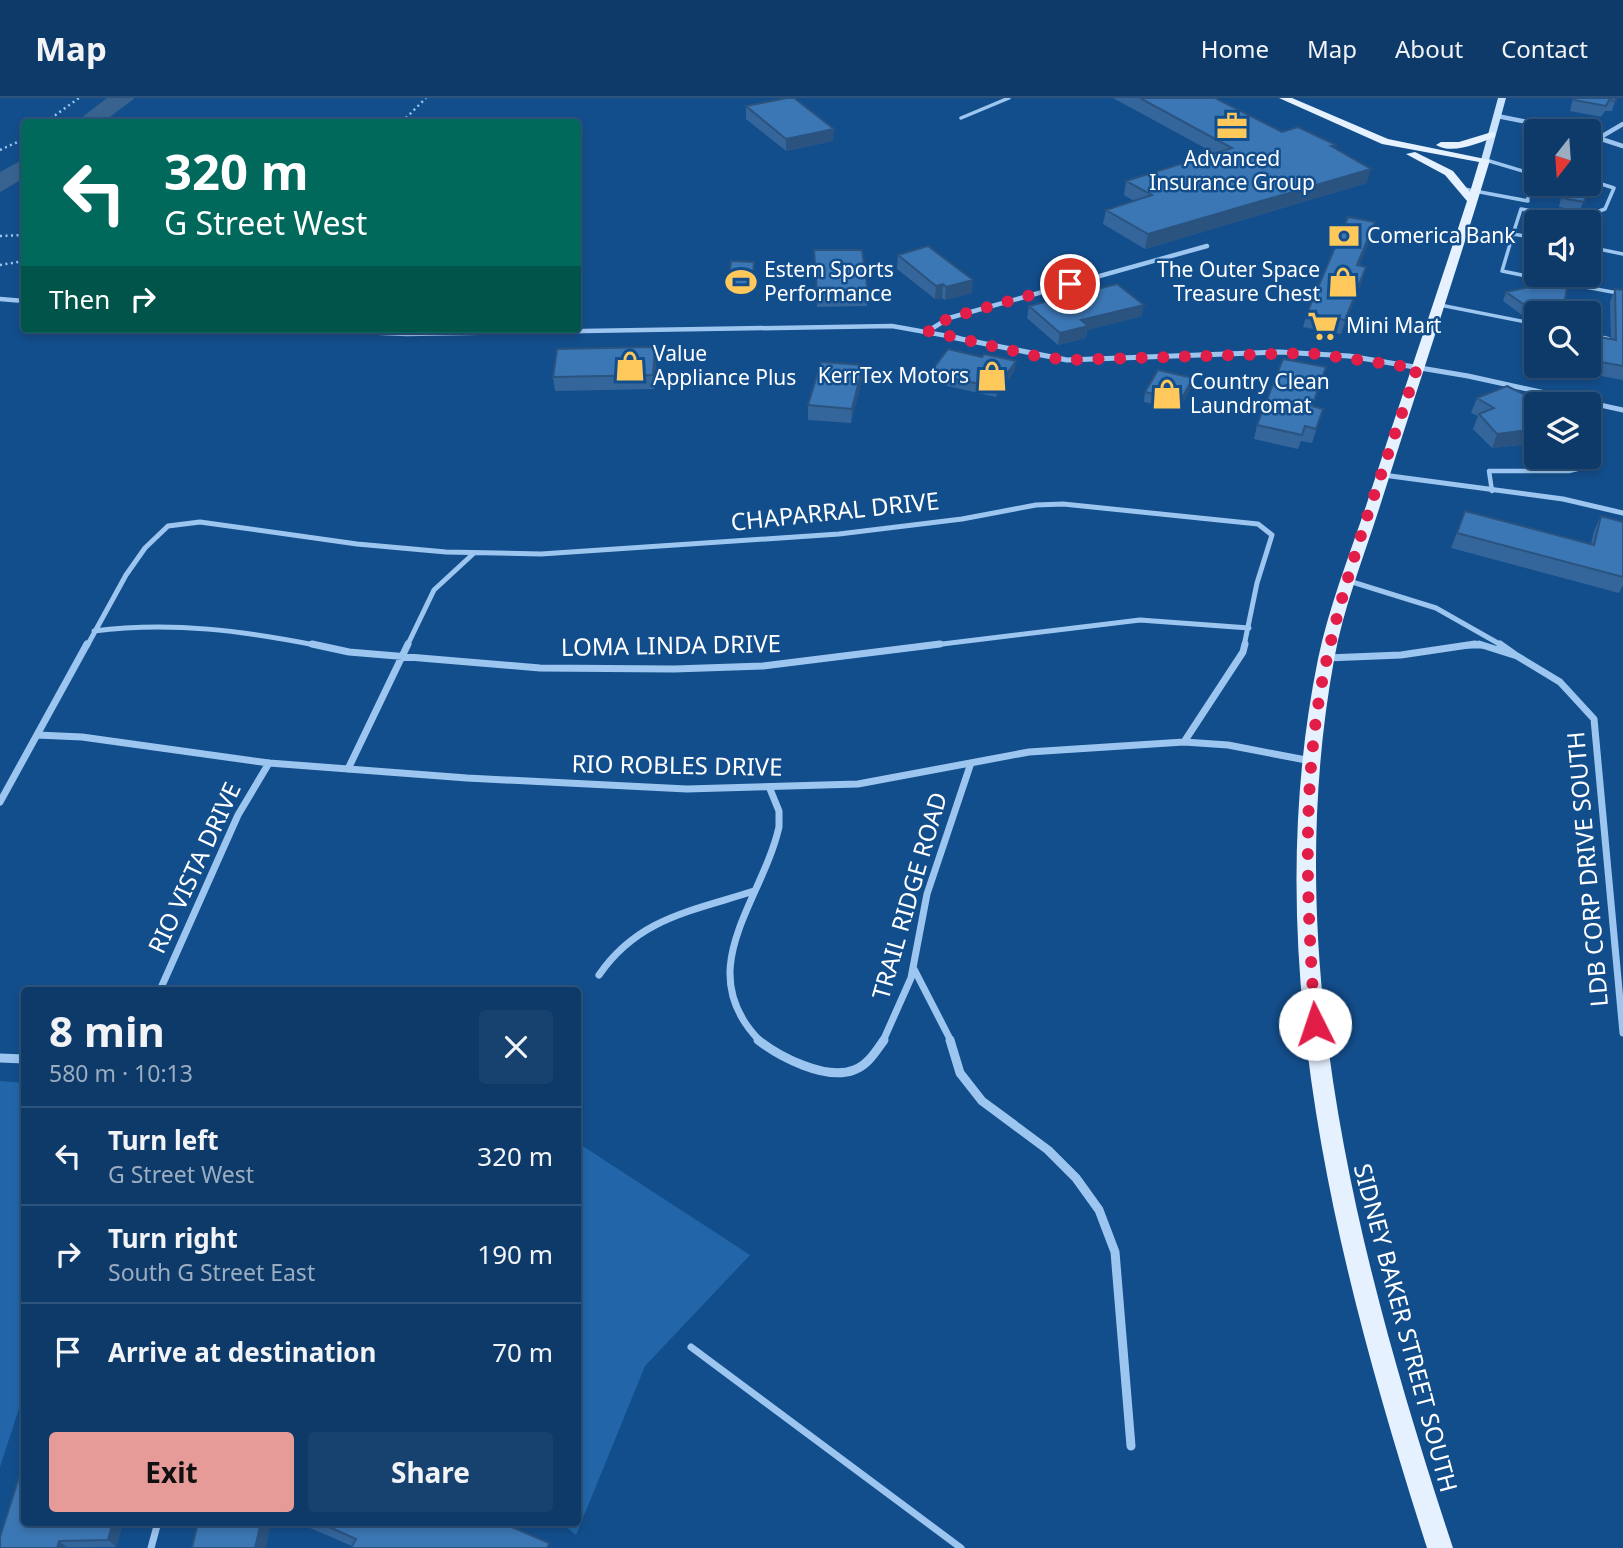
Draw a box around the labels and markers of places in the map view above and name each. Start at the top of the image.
office icon: Advanced Insurance Group [1215,109,1249,143]
place label: Advanced Insurance Group [1149,144,1315,196]
bank icon: Comerica Bank [1327,219,1361,253]
place label: Comerica Bank [1367,221,1516,249]
pin [1040,254,1100,314]
place label: Estem Sports Performance [764,255,894,307]
place label: The Outer Space Treasure Chest [1157,255,1320,307]
sports icon: Estem Sports Performance [724,265,758,299]
shop icon: The Outer Space Treasure Chest [1326,265,1360,299]
supermarket icon: Mini Mart [1306,309,1340,343]
place label: Mini Mart [1346,311,1442,339]
place label: Value Appliance Plus [653,339,796,391]
shop icon: Value Appliance Plus [613,349,647,383]
shop icon: KerrTex Motors [975,359,1009,393]
place label: KerrTex Motors [818,361,969,389]
place label: Country Clean Laundromat [1190,367,1330,419]
shop icon: Country Clean Laundromat [1150,377,1184,411]

